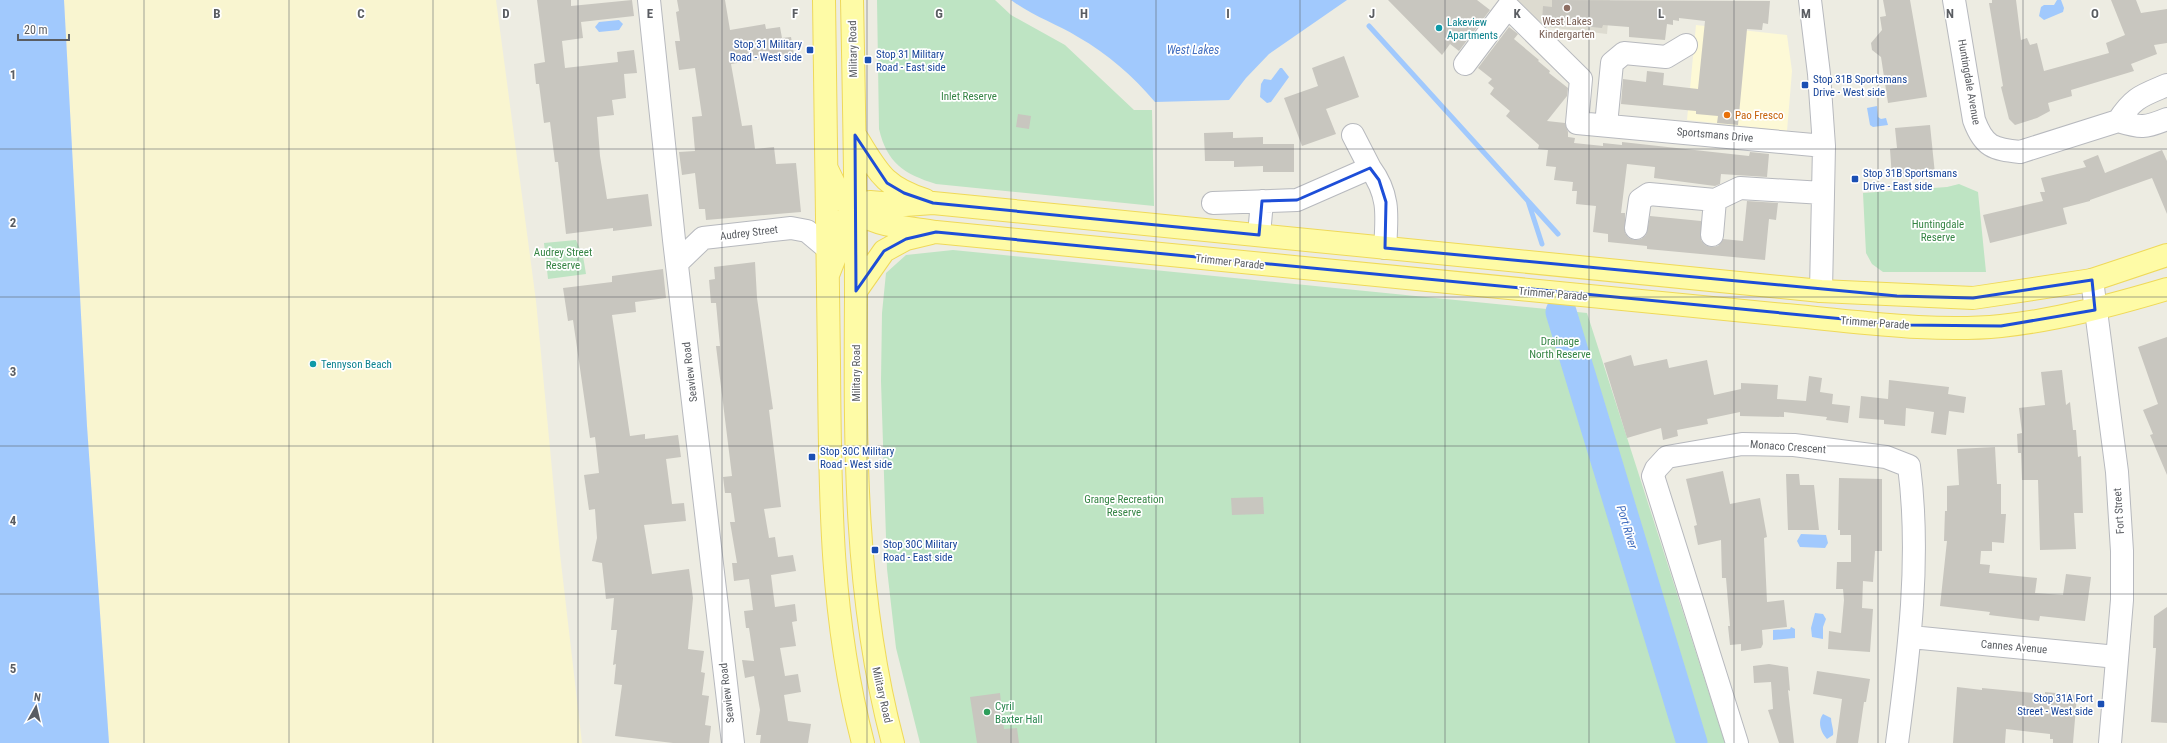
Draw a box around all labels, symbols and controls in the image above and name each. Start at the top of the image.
marker: West Lakes Kindergarten [1562,3,1572,13]
text: B [213,6,221,21]
text: C [357,6,365,21]
text: D [502,6,510,21]
text: E [647,6,654,21]
text: F [792,6,798,21]
text: G [935,6,943,21]
text: H [1080,6,1088,21]
text: I [1226,6,1230,21]
text: J [1369,6,1375,21]
text: K [1513,6,1521,21]
text: L [1658,6,1664,21]
text: M [1801,6,1811,21]
text: N [1946,6,1954,21]
text: O [2091,6,2099,21]
place label: West Lakes Kindergarten [1539,15,1595,41]
scale bar [18,16,69,42]
place label: Lakeview Apartments [1447,16,1498,42]
street label: Military Road [846,20,860,78]
text: 20 m [24,23,48,37]
marker: Lakeview Apartments [1434,23,1444,33]
place label: Stop 31 Military Road - West side [730,38,802,64]
street label: Huntingdale Avenue [1955,38,1983,126]
water label: West Lakes [1167,43,1219,57]
marker: Stop 31 Military Road - West side [805,45,815,55]
place label: Stop 31 Military Road - East side [876,48,946,74]
marker: Stop 31 Military Road - East side [863,55,873,65]
text: 1 [10,67,16,82]
place label: Stop 31B Sportsmans Drive - West side [1813,73,1907,99]
marker: Stop 31B Sportsmans Drive - West side [1800,80,1810,90]
park label: Inlet Reserve [941,90,997,103]
place label: Pao Fresco [1735,109,1784,122]
marker: Pao Fresco [1722,110,1732,120]
street label: Sportsmans Drive [1676,125,1754,145]
place label: Stop 31B Sportsmans Drive - East side [1863,167,1957,193]
marker: Stop 31B Sportsmans Drive - East side [1850,174,1860,184]
text: 2 [10,215,17,230]
park label: Huntingdale Reserve [1912,218,1964,244]
street label: Audrey Street [719,223,779,243]
park label: Audrey Street Reserve [534,246,592,272]
street label: Trimmer Parade [1195,252,1265,272]
street label: Trimmer Parade [1518,285,1588,303]
street label: Trimmer Parade [1840,314,1910,332]
park label: Drainage North Reserve [1529,335,1591,361]
street label: Seaview Road [680,341,700,403]
street label: Military Road [850,344,863,402]
place label: Tennyson Beach [321,358,392,371]
marker: Tennyson Beach [308,359,318,369]
text: 3 [10,364,16,379]
street label: Monaco Crescent [1750,438,1826,456]
place label: Stop 30C Military Road - West side [820,445,895,471]
marker: Stop 30C Military Road - West side [807,452,817,462]
street label: Fort Street [2111,488,2127,534]
park label: Grange Recreation Reserve [1084,493,1164,519]
water label: Port River [1614,503,1640,551]
text: 4 [10,513,17,528]
place label: Stop 30C Military Road - East side [883,538,958,564]
marker: Stop 30C Military Road - East side [870,545,880,555]
street label: Cannes Avenue [1980,638,2048,656]
text: 5 [10,661,17,676]
street label: Seaview Road [717,662,737,724]
street label: Military Road [869,666,895,724]
north arrow [16,687,56,727]
text: N [33,691,42,705]
place label: Stop 31A Fort Street - West side [2017,692,2093,718]
marker: Stop 31A Fort Street - West side [2096,699,2106,709]
place label: Cyril Baxter Hall [995,700,1043,726]
marker: Cyril Baxter Hall [982,707,992,717]

